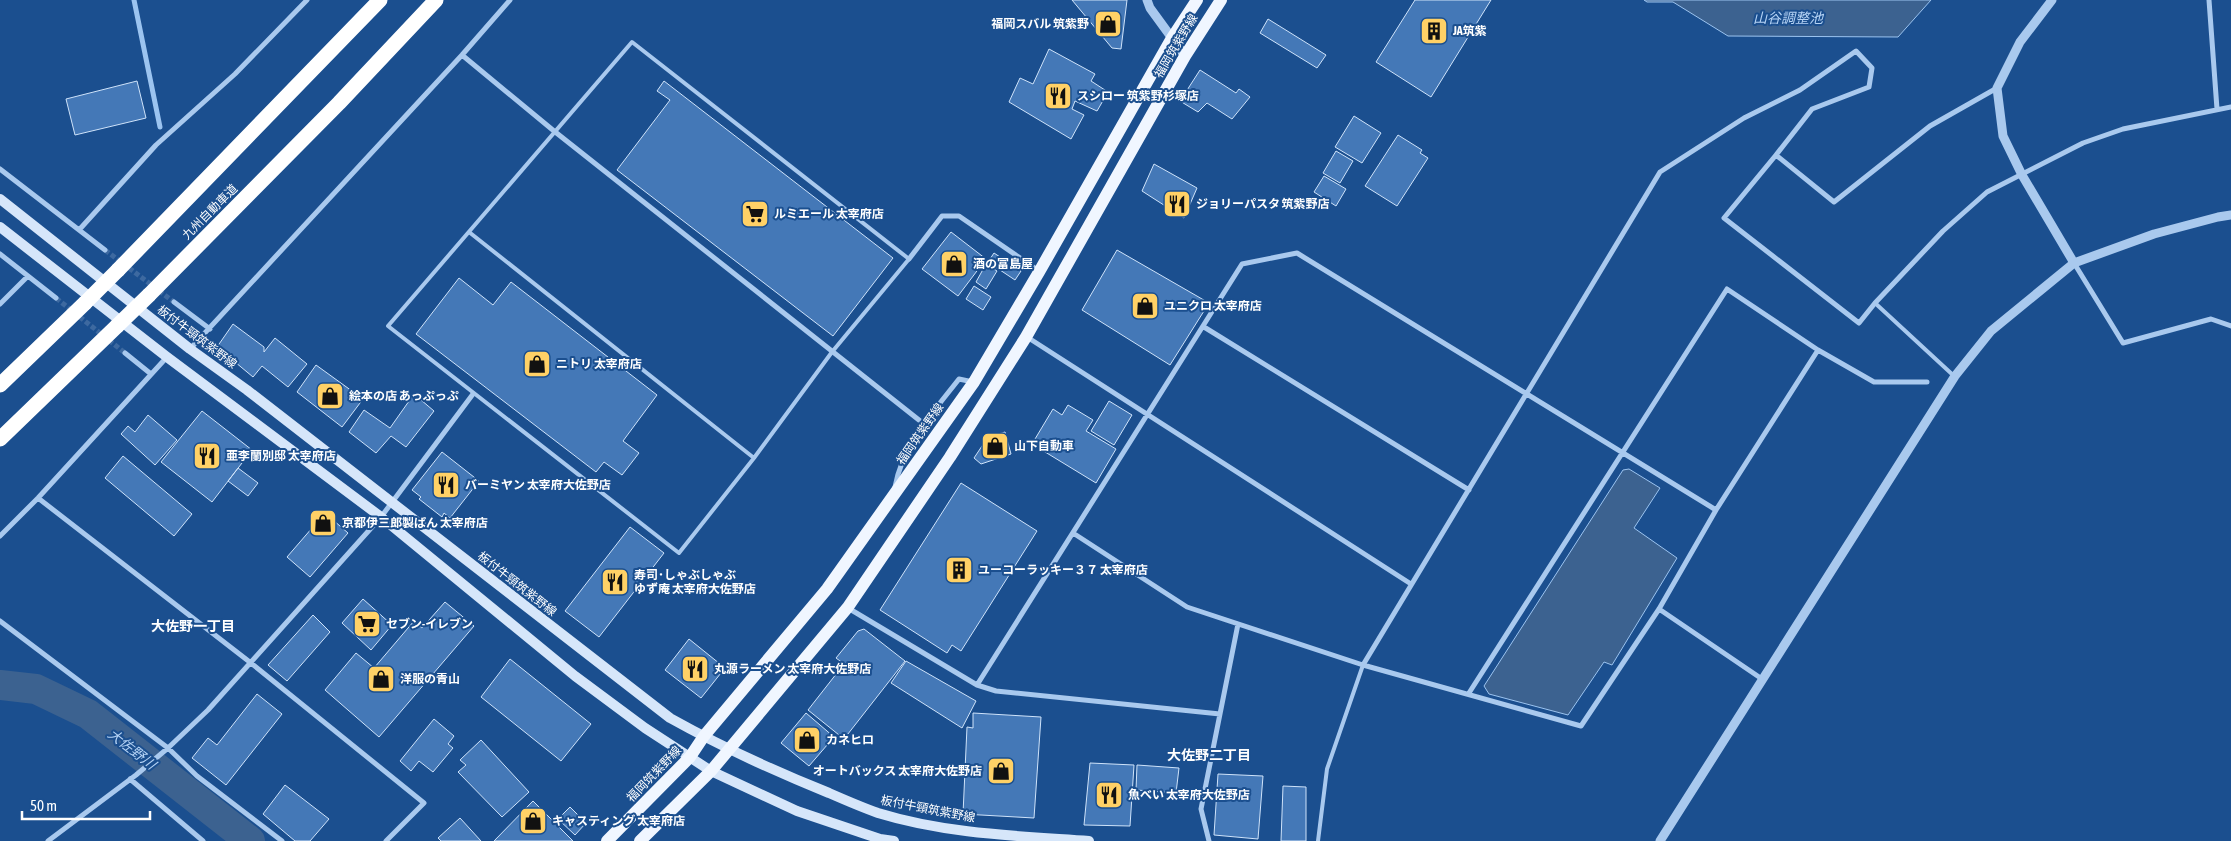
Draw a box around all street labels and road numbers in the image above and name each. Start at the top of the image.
street label: 福岡筑紫野線 [1151,12,1201,80]
street label: 九州自動車道 [180,182,240,242]
street label: 板付牛頸筑紫野線 [154,303,240,371]
street label: 福岡筑紫野線 [894,400,946,468]
street label: 板付牛頸筑紫野線 [475,549,559,619]
street label: 福岡筑紫野線 [624,743,684,805]
street label: 板付牛頸筑紫野線 [880,793,976,825]

